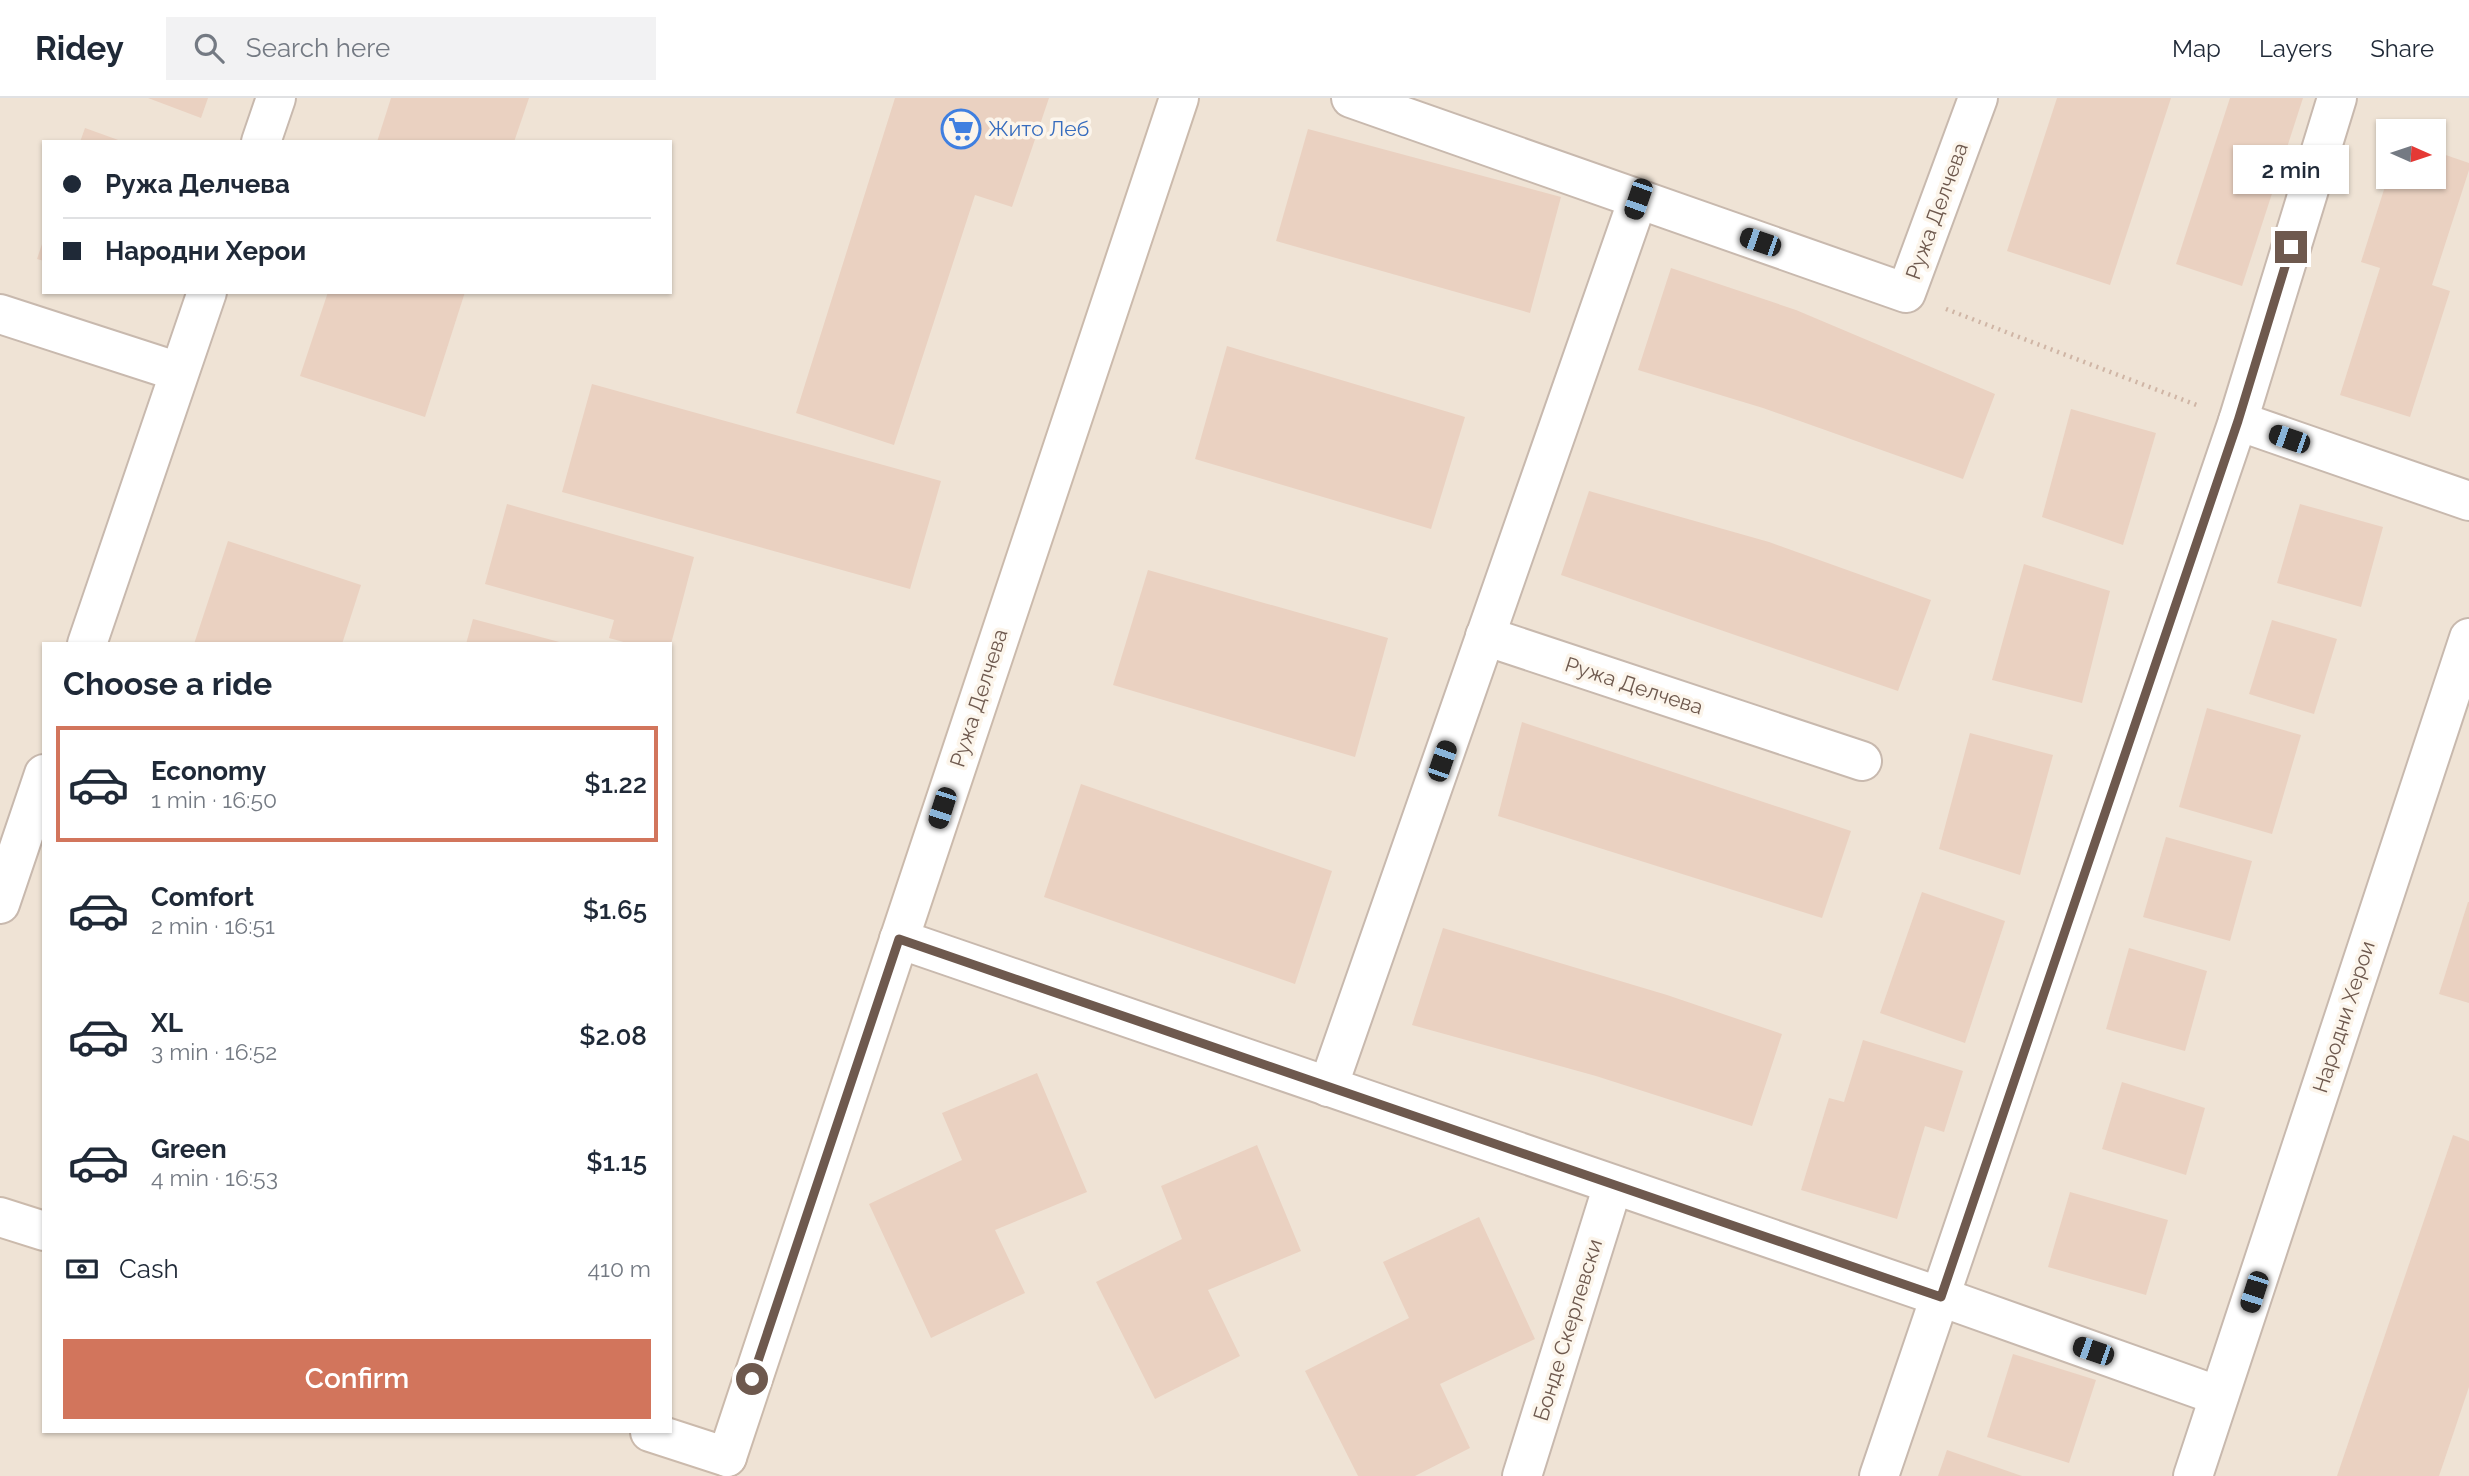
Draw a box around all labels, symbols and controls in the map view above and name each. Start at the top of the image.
search box [166,17,656,80]
text: Ridey [35,29,124,68]
icon: search [190,29,228,67]
text: Search here [246,33,390,63]
text: Map [2172,34,2221,63]
text: Layers [2259,34,2332,63]
text: Share [2370,34,2434,63]
supermarket icon: Жито Леб [940,108,982,150]
place label: Жито Леб [988,116,1089,141]
north arrow [2376,119,2446,189]
map controls [2376,119,2446,189]
street label: Ружа Делчева [1900,139,1973,283]
callout: 2 min [2233,145,2349,194]
text: 2 min [2262,156,2320,183]
text: Ружа Делчева [105,169,290,199]
car [1622,176,1655,222]
car [1737,225,1784,259]
route end [2275,231,2307,263]
text: Народни Херои [105,236,306,266]
car [2266,422,2313,456]
street label: Ружа Делчева [944,626,1013,770]
street label: Ружа Делчева [1562,651,1706,720]
text: Choose a ride [63,665,272,702]
car [1426,738,1459,784]
icon: car [67,753,130,816]
text: Economy [151,756,266,786]
text: $1.22 [584,769,647,799]
car [926,785,959,831]
text: 1 min · 16:50 [151,786,277,813]
icon: car [67,879,130,942]
text: Comfort [151,882,254,912]
text: $1.65 [583,895,647,925]
text: 2 min · 16:51 [151,912,275,939]
street label: Народни Херои [2307,938,2380,1096]
icon: car [67,1005,130,1068]
text: XL [151,1008,183,1038]
text: $2.08 [579,1021,647,1051]
text: 3 min · 16:52 [151,1038,277,1065]
icon: car [67,1131,130,1194]
text: Green [151,1134,227,1164]
text: $1.15 [586,1147,647,1177]
text: 4 min · 16:53 [151,1164,278,1191]
street label: Бонде Скерлевски [1528,1236,1607,1424]
icon: cash [63,1250,101,1288]
text: Cash [119,1254,179,1284]
text: 410 m [588,1255,651,1282]
car [2238,1269,2271,1315]
car [2070,1334,2117,1368]
button: Confirm [63,1339,651,1419]
route start [736,1363,768,1395]

